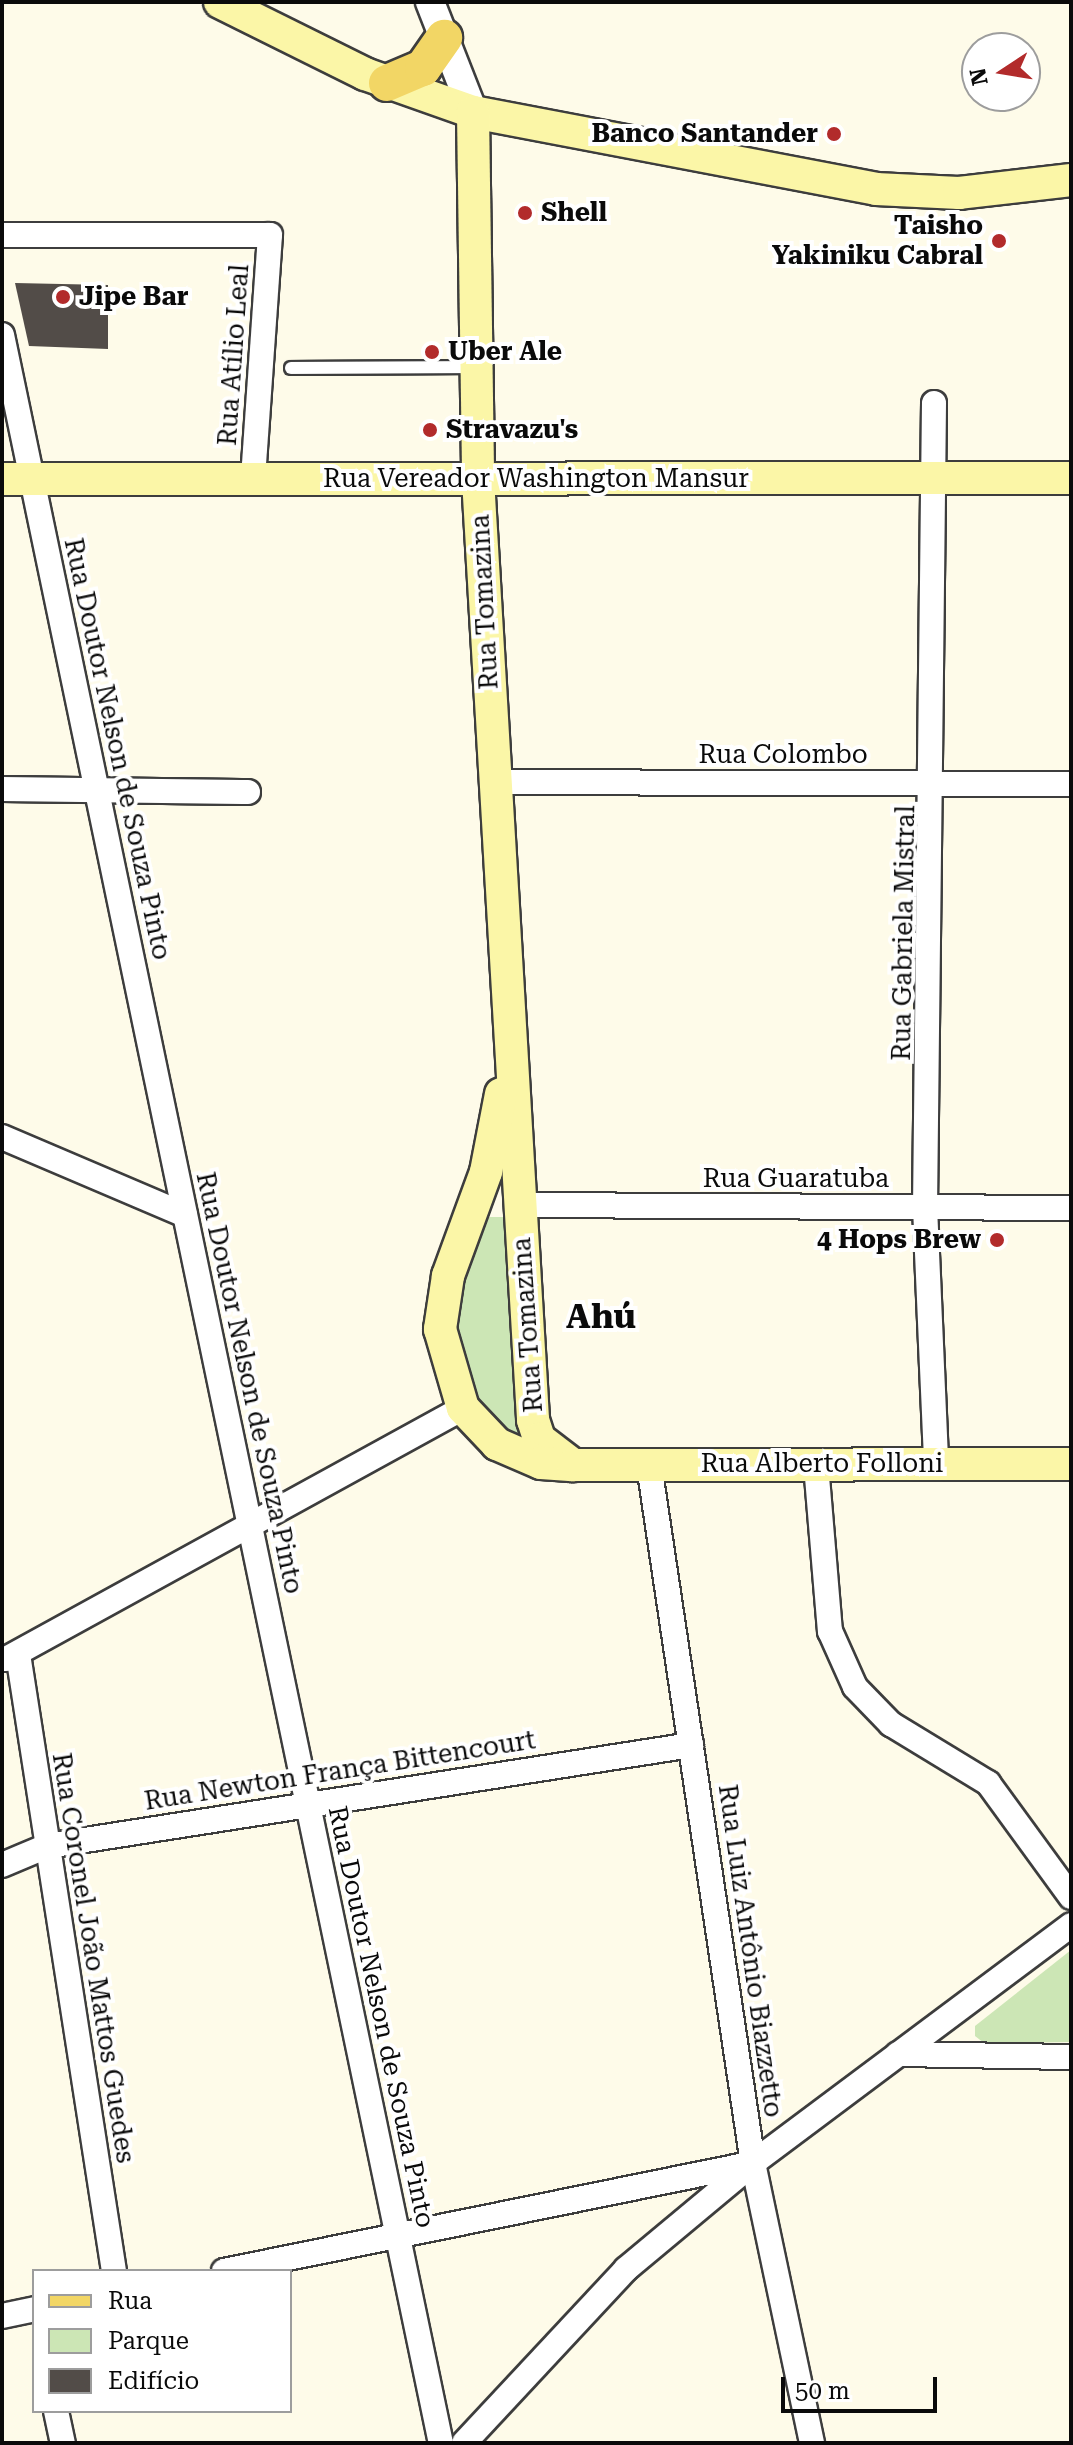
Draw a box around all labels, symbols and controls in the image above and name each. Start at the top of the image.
north arrow [961,32,1041,112]
text: N [965,66,993,88]
place label: Banco Santander [591,118,818,150]
marker: Banco Santander [825,125,843,143]
place label: Shell [541,197,607,229]
marker: Shell [516,204,534,222]
place label: Taisho Yakiniku Cabral [772,210,983,272]
marker: Taisho Yakiniku Cabral [990,232,1008,250]
street label: Rua Atílio Leal [212,263,256,447]
place label: Jipe Bar [79,281,188,313]
marker: Jipe Bar [54,288,72,306]
place label: Uber Ale [448,336,562,368]
marker: Uber Ale [423,343,441,361]
place label: Stravazu's [446,414,578,446]
marker: Stravazu's [421,421,439,439]
street label: Rua Vereador Washington Mansur [323,463,749,495]
street label: Rua Tomazina [465,514,505,690]
street label: Rua Doutor Nelson de Souza Pinto [57,535,177,963]
street label: Rua Colombo [698,739,868,771]
street label: Rua Gabriela Mistral [886,805,922,1061]
street label: Rua Guaratuba [703,1163,889,1195]
street label: Rua Doutor Nelson de Souza Pinto [189,1169,309,1597]
place label: 4 Hops Brew [817,1224,981,1256]
marker: 4 Hops Brew [988,1231,1006,1249]
street label: Rua Tomazina [506,1236,550,1414]
district label: Ahú [566,1297,636,1337]
street label: Rua Alberto Folloni [701,1448,943,1480]
street label: Rua Newton França Bittencourt [142,1725,538,1817]
street label: Rua Coronel João Mattos Guedes [45,1751,141,2165]
street label: Rua Luiz Antônio Biazzetto [711,1783,789,2119]
street label: Rua Doutor Nelson de Souza Pinto [321,1803,441,2231]
legend [32,2269,292,2413]
text: Rua [108,2287,152,2315]
text: Parque [108,2327,189,2355]
scale bar [785,2361,941,2411]
text: Edifício [108,2367,199,2395]
text: 50 m [795,2377,850,2405]

